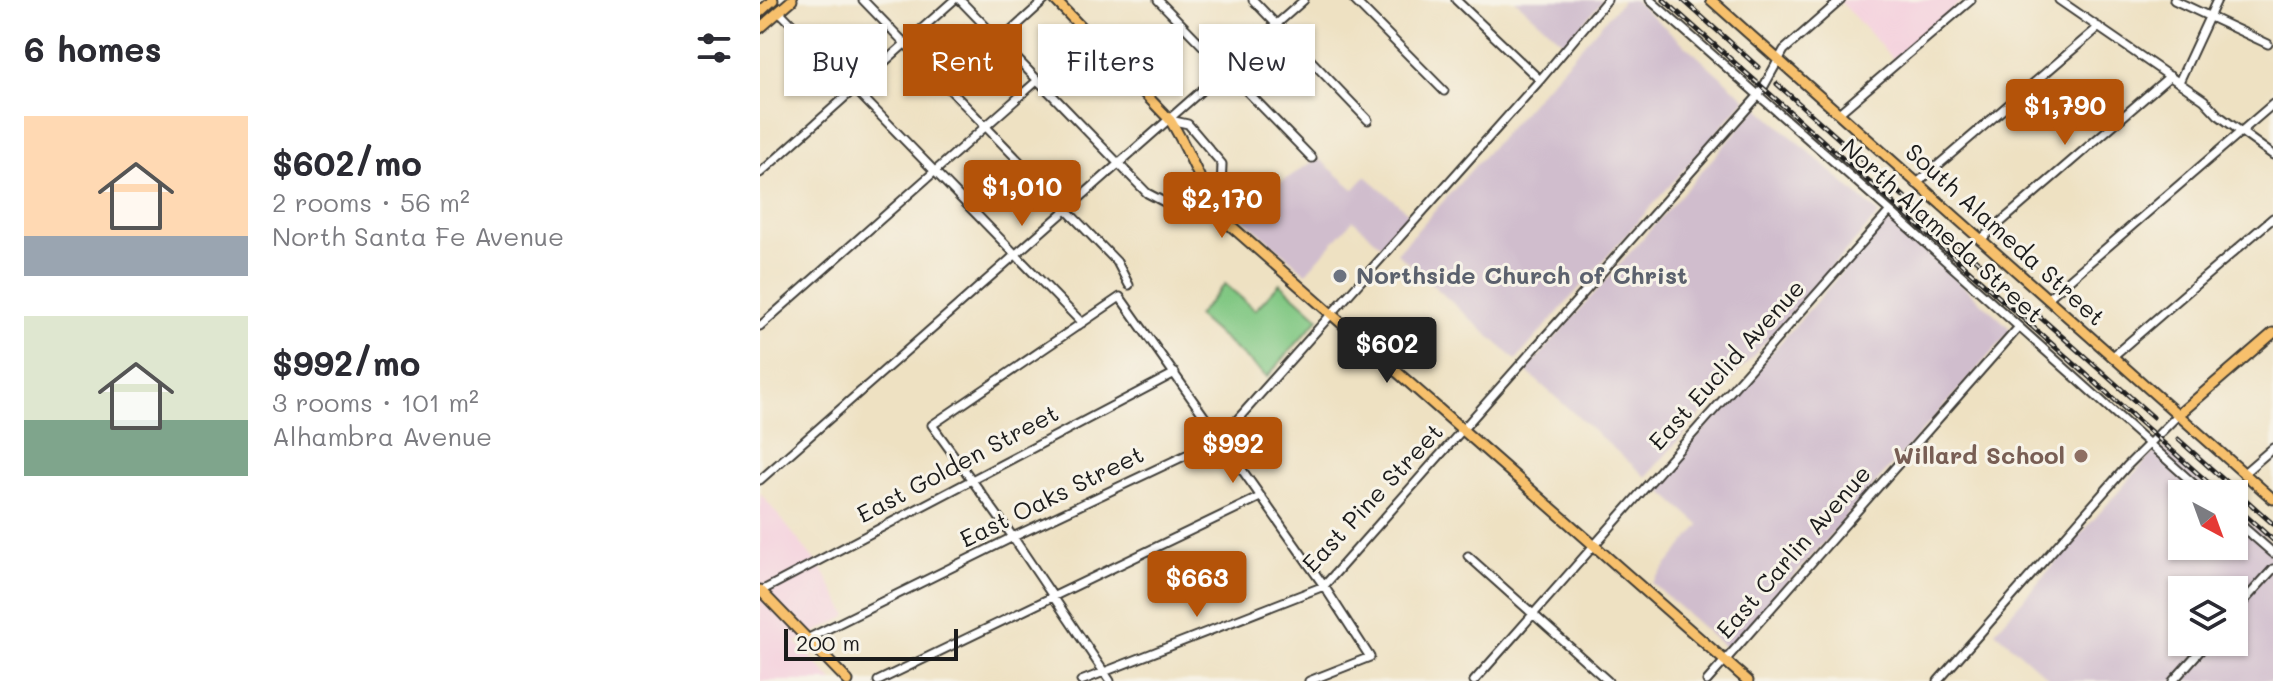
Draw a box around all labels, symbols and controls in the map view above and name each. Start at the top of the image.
chip: Buy [784,24,887,96]
chip: Rent [903,24,1022,96]
chip: Filters [1038,24,1183,96]
chip: New [1199,24,1315,96]
text: 6 homes [24,26,162,71]
icon: filters [692,26,736,70]
pin: $1,790 [2000,79,2130,147]
text: $1,790 [2024,88,2106,122]
street label: North Alameda Street [1835,131,2051,329]
street label: South Alameda Street [1900,136,2112,332]
text: $602/mo [272,140,422,185]
icon: home [88,148,184,244]
pin: $1,010 [957,160,1087,228]
text: $1,010 [982,169,1062,203]
pin: $2,170 [1157,172,1287,240]
text: $2,170 [1181,181,1263,215]
text: 2 rooms · 56 m² [272,185,470,219]
text: North Santa Fe Avenue [272,219,564,253]
place label: Northside Church of Christ [1356,259,1688,290]
marker: Northside Church of Christ [1331,267,1349,285]
street label: East Euclid Avenue [1641,272,1811,456]
pin: $602 [1340,317,1434,385]
text: $602 [1355,326,1419,360]
text: $992/mo [272,340,420,385]
icon: home [88,348,184,444]
text: 3 rooms · 101 m² [272,385,479,419]
street label: East Golden Street [851,396,1064,529]
street label: East Pine Street [1295,416,1449,578]
pin: $992 [1186,417,1280,485]
text: Alhambra Avenue [272,419,492,453]
text: $992 [1202,426,1264,460]
street label: East Oaks Street [954,438,1148,554]
place label: Willard School [1893,439,2065,470]
marker: Willard School [2072,447,2090,465]
street label: East Carlin Avenue [1709,458,1877,644]
north arrow [2168,480,2248,560]
map controls [2168,480,2248,656]
pin: $663 [1150,551,1244,619]
text: $663 [1165,560,1229,594]
button: layers [2168,576,2248,656]
scale bar [784,625,958,661]
text: 200 m [796,628,860,657]

